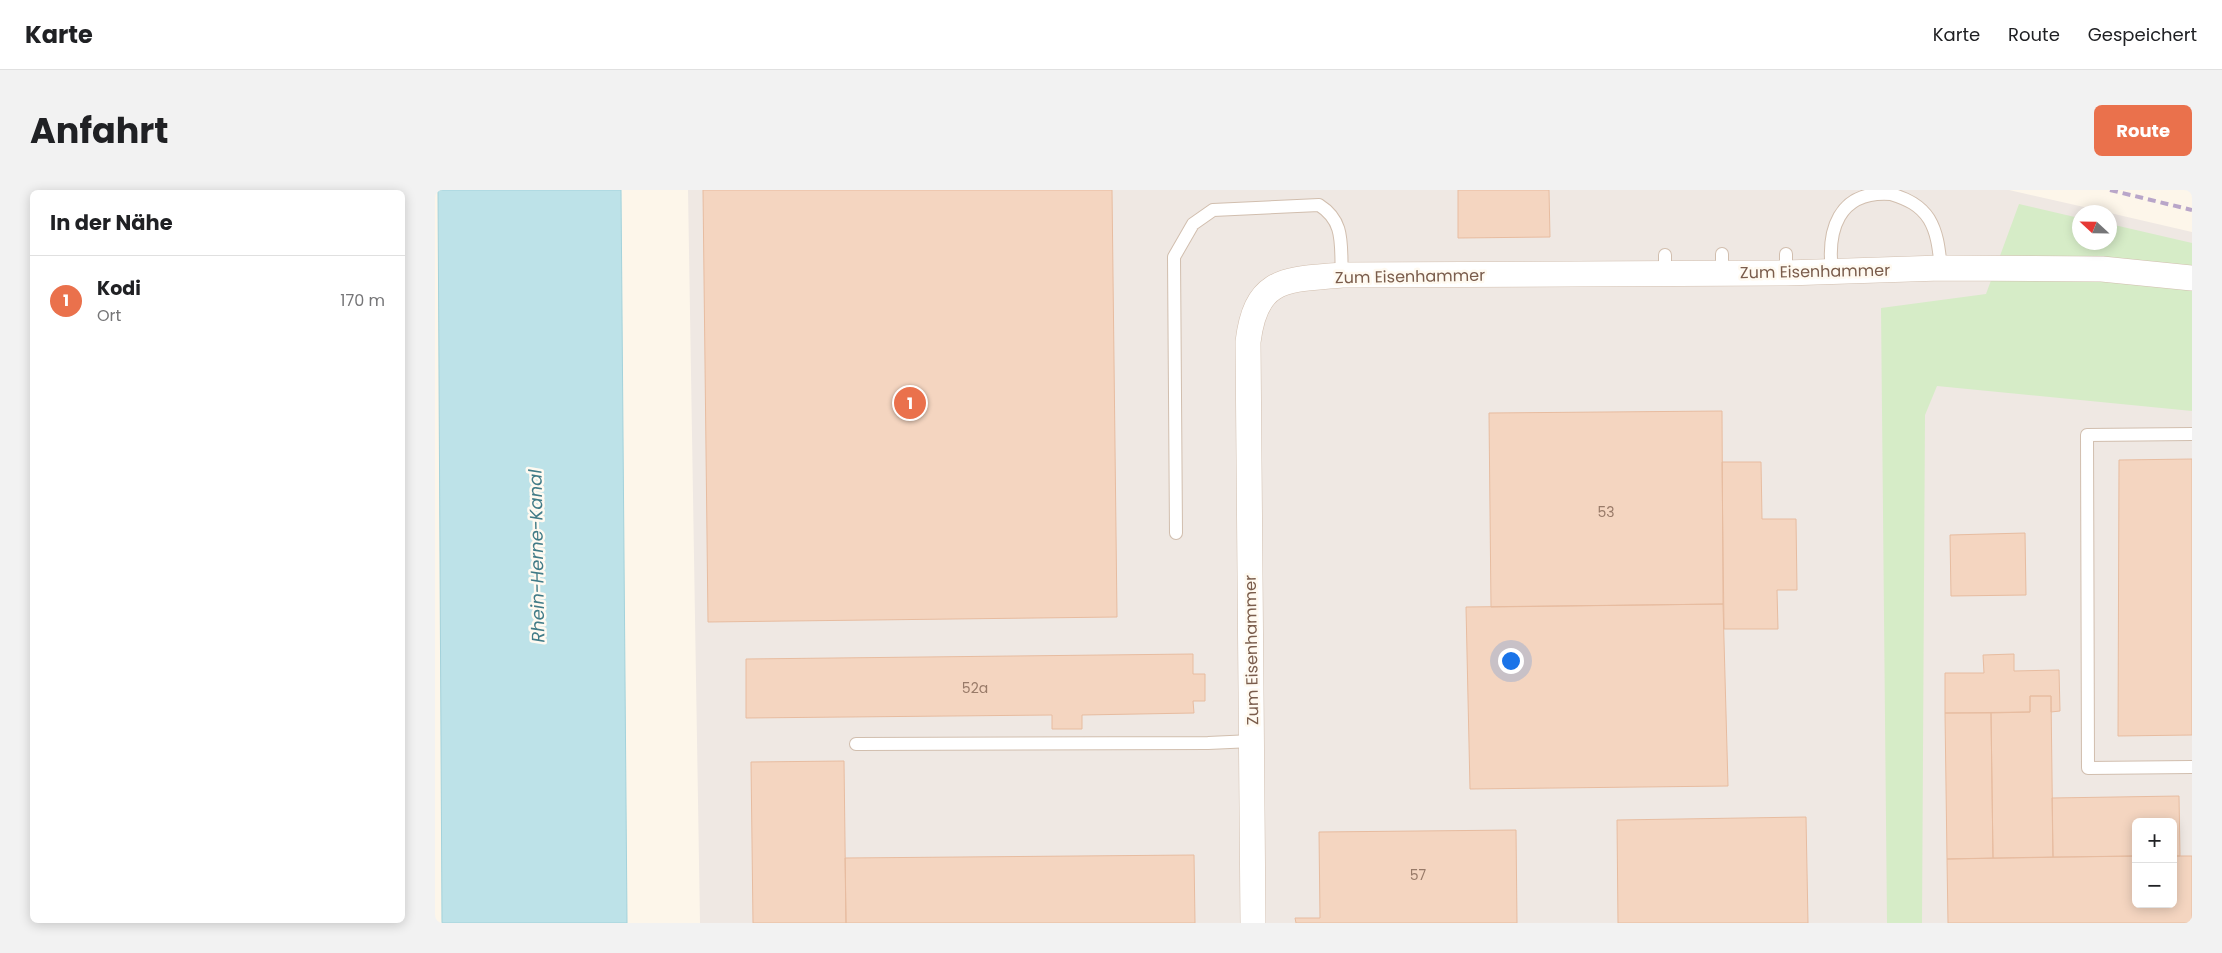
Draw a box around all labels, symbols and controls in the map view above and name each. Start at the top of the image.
text: Karte [25,18,93,51]
text: Karte [1933,22,1980,47]
text: Route [2008,22,2060,47]
text: Gespeichert [2088,22,2197,47]
button: Route [2094,105,2192,156]
text: Anfahrt [30,106,169,155]
north arrow [2072,205,2117,250]
text: In der Nähe [50,208,173,237]
street label: Zum Eisenhammer [1740,259,1890,284]
street label: Zum Eisenhammer [1335,264,1485,289]
text: Kodi [97,275,141,302]
text: 1 [63,289,69,312]
text: 170 m [340,289,385,312]
text: Ort [97,304,121,327]
pin: 1 [894,384,926,422]
water label: Rhein-Herne-Kanal [522,469,551,643]
house number: 53 [1597,502,1615,522]
street label: Zum Eisenhammer [1239,575,1264,725]
your location [1498,648,1524,674]
house number: 52a [962,678,988,698]
map controls [2132,818,2177,908]
button: + [2132,818,2177,863]
button: − [2132,863,2177,908]
house number: 57 [1410,865,1427,885]

